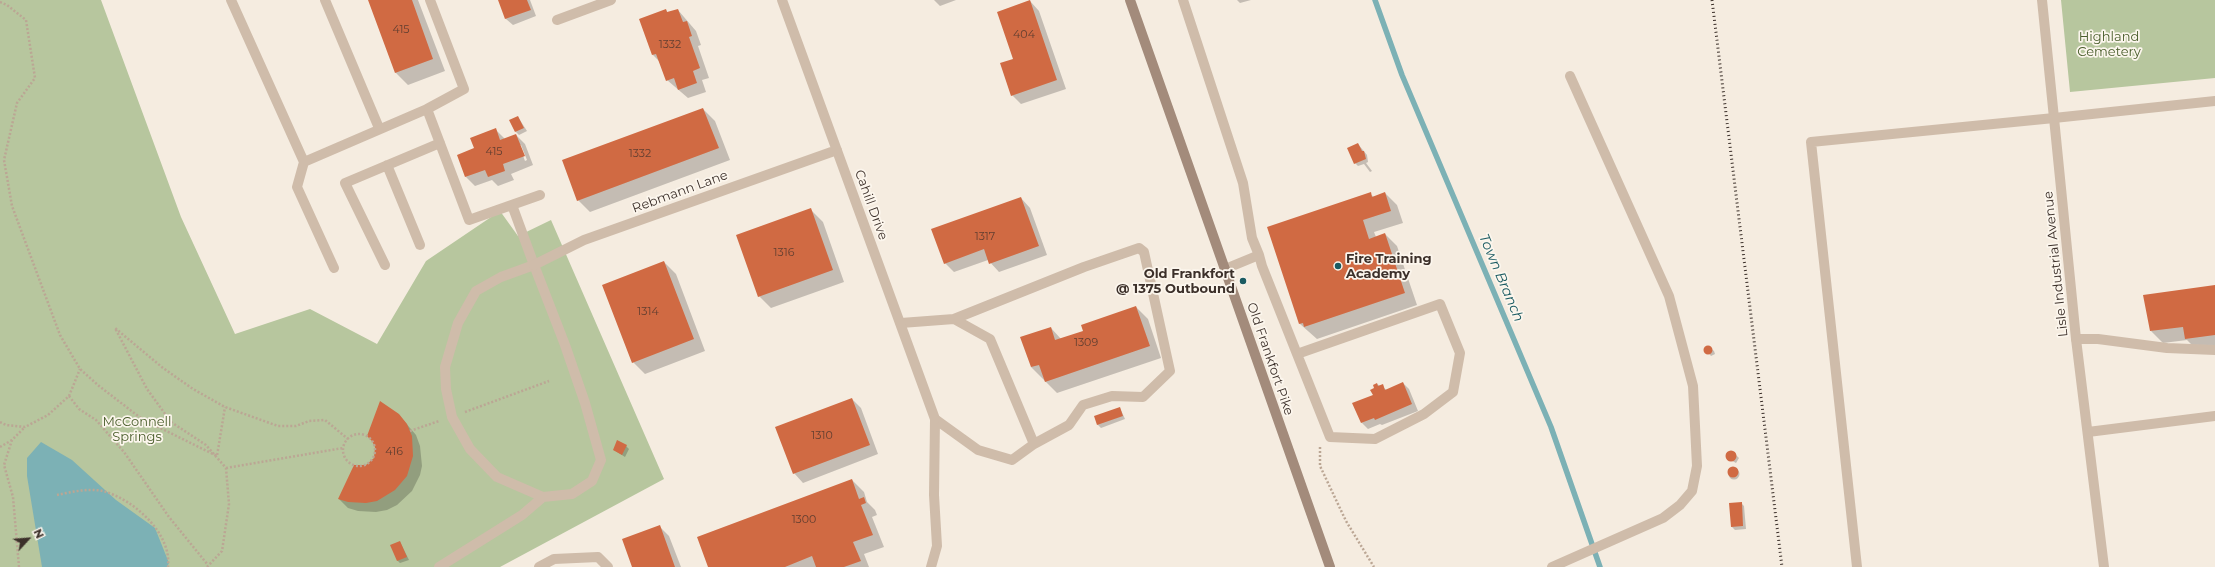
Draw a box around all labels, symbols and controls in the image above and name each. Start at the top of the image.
house number: 415 [392,23,410,37]
house number: 404 [1013,28,1035,42]
park label: Highland Cemetery [2077,29,2141,60]
house number: 1332 [659,38,681,52]
house number: 415 [485,145,503,159]
house number: 1332 [629,147,651,161]
street label: Rebmann Lane [630,167,730,217]
street label: Cahill Drive [851,168,891,242]
street label: Lisle Industrial Avenue [2041,190,2071,338]
house number: 1317 [975,230,995,244]
water label: Town Branch [1475,232,1527,324]
house number: 1316 [774,246,794,260]
place label: Fire Training Academy [1346,251,1432,282]
marker: Fire Training Academy [1333,261,1343,271]
place label: Old Frankfort @ 1375 Outbound [1116,266,1235,297]
marker: Old Frankfort @ 1375 Outbound [1238,276,1248,286]
street label: Old Frankfort Pike [1243,301,1297,417]
house number: 1314 [637,305,659,319]
house number: 1309 [1074,336,1098,350]
park label: McConnell Springs [102,414,172,445]
house number: 1310 [811,429,833,443]
house number: 416 [385,445,403,459]
house number: 1300 [792,513,816,527]
north arrow [8,519,48,559]
text: N [31,527,47,541]

